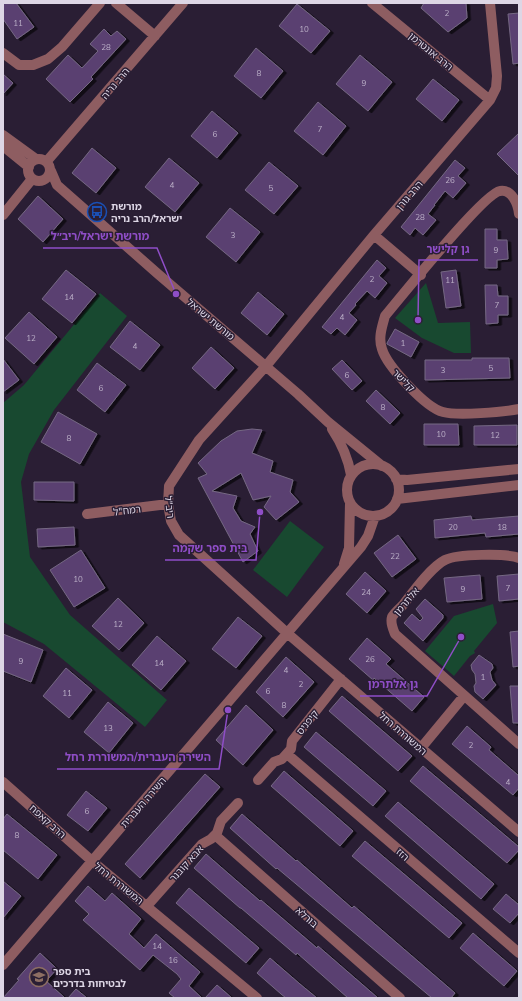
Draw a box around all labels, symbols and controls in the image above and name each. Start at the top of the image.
house number: 2 [445,8,450,18]
house number: 11 [13,18,23,28]
house number: 10 [299,24,309,34]
street label: הרב אונטרמן [406,29,456,73]
house number: 28 [101,42,111,52]
street label: הרב נריה [98,65,132,102]
house number: 8 [257,68,262,78]
house number: 9 [362,78,367,88]
house number: 7 [318,124,323,134]
house number: 6 [213,129,218,139]
house number: 26 [445,175,455,185]
street label: הרב גורן [393,178,426,213]
house number: 4 [170,180,175,190]
house number: 5 [269,183,274,193]
place label: מורשת ישראל/הרב נריה [111,200,182,225]
bus stop icon: מורשת ישראל/הרב נריה [86,201,108,223]
house number: 28 [415,212,425,222]
callout: מורשת ישראל/ריב״ל [43,225,157,248]
text: מורשת ישראל/ריב״ל [51,229,149,243]
house number: 3 [231,230,236,240]
callout: גן קלישר [419,237,478,260]
text: גן קלישר [427,242,470,256]
house number: 9 [494,245,499,255]
house number: 2 [370,274,375,284]
house number: 11 [445,275,455,285]
house number: 14 [64,292,74,302]
street label: מורשת ישראל [184,296,238,343]
house number: 7 [495,300,500,310]
house number: 4 [340,312,345,322]
house number: 12 [26,333,36,343]
house number: 1 [401,338,406,348]
house number: 4 [133,341,138,351]
house number: 5 [489,363,494,373]
house number: 3 [441,365,446,375]
street label: קלישר [390,366,418,394]
house number: 6 [345,370,350,380]
house number: 6 [99,383,104,393]
house number: 8 [381,402,386,412]
house number: 10 [436,429,446,439]
house number: 12 [490,430,500,440]
house number: 8 [67,433,72,443]
street label: ריב"ל [162,495,177,519]
street label: רמח"ל [113,502,142,519]
house number: 20 [448,522,458,532]
house number: 18 [497,522,507,532]
callout: בית ספר שקמה [165,537,256,560]
text: בית ספר שקמה [172,541,248,555]
house number: 22 [390,551,400,561]
house number: 10 [73,574,83,584]
house number: 7 [506,583,511,593]
street label: אלתרמן [391,584,422,618]
house number: 9 [461,584,466,594]
house number: 24 [361,587,371,597]
house number: 12 [113,619,123,629]
house number: 26 [365,654,375,664]
house number: 9 [19,656,24,666]
house number: 14 [154,658,164,668]
house number: 4 [284,665,289,675]
house number: 1 [481,672,486,682]
callout: גן אלתרמן [360,673,427,696]
text: גן אלתרמן [368,677,419,691]
house number: 2 [299,679,304,689]
house number: 6 [266,686,271,696]
house number: 11 [62,688,72,698]
house number: 8 [282,700,287,710]
street label: קיפניס [294,707,321,737]
street label: המשוררת רחל [376,709,429,758]
house number: 13 [103,723,113,733]
house number: 2 [469,740,474,750]
callout: השירה העברית/המשוררת רחל [57,746,219,769]
text: השירה העברית/המשוררת רחל [65,750,211,764]
street label: השירה העברית [118,774,169,830]
house number: 4 [506,777,511,787]
street label: הרב קאפח [27,802,69,841]
house number: 6 [85,806,90,816]
house number: 8 [15,830,20,840]
street label: אבא קובנר [167,842,206,884]
street label: הזז [394,845,412,864]
street label: המשוררת רחל [91,860,146,907]
street label: בורלא [293,904,321,931]
house number: 14 [152,941,162,951]
house number: 16 [168,955,178,965]
place label: בית ספר לבטיחות בדרכים [53,965,126,990]
school or university icon: בית ספר לבטיחות בדרכים [28,966,50,988]

